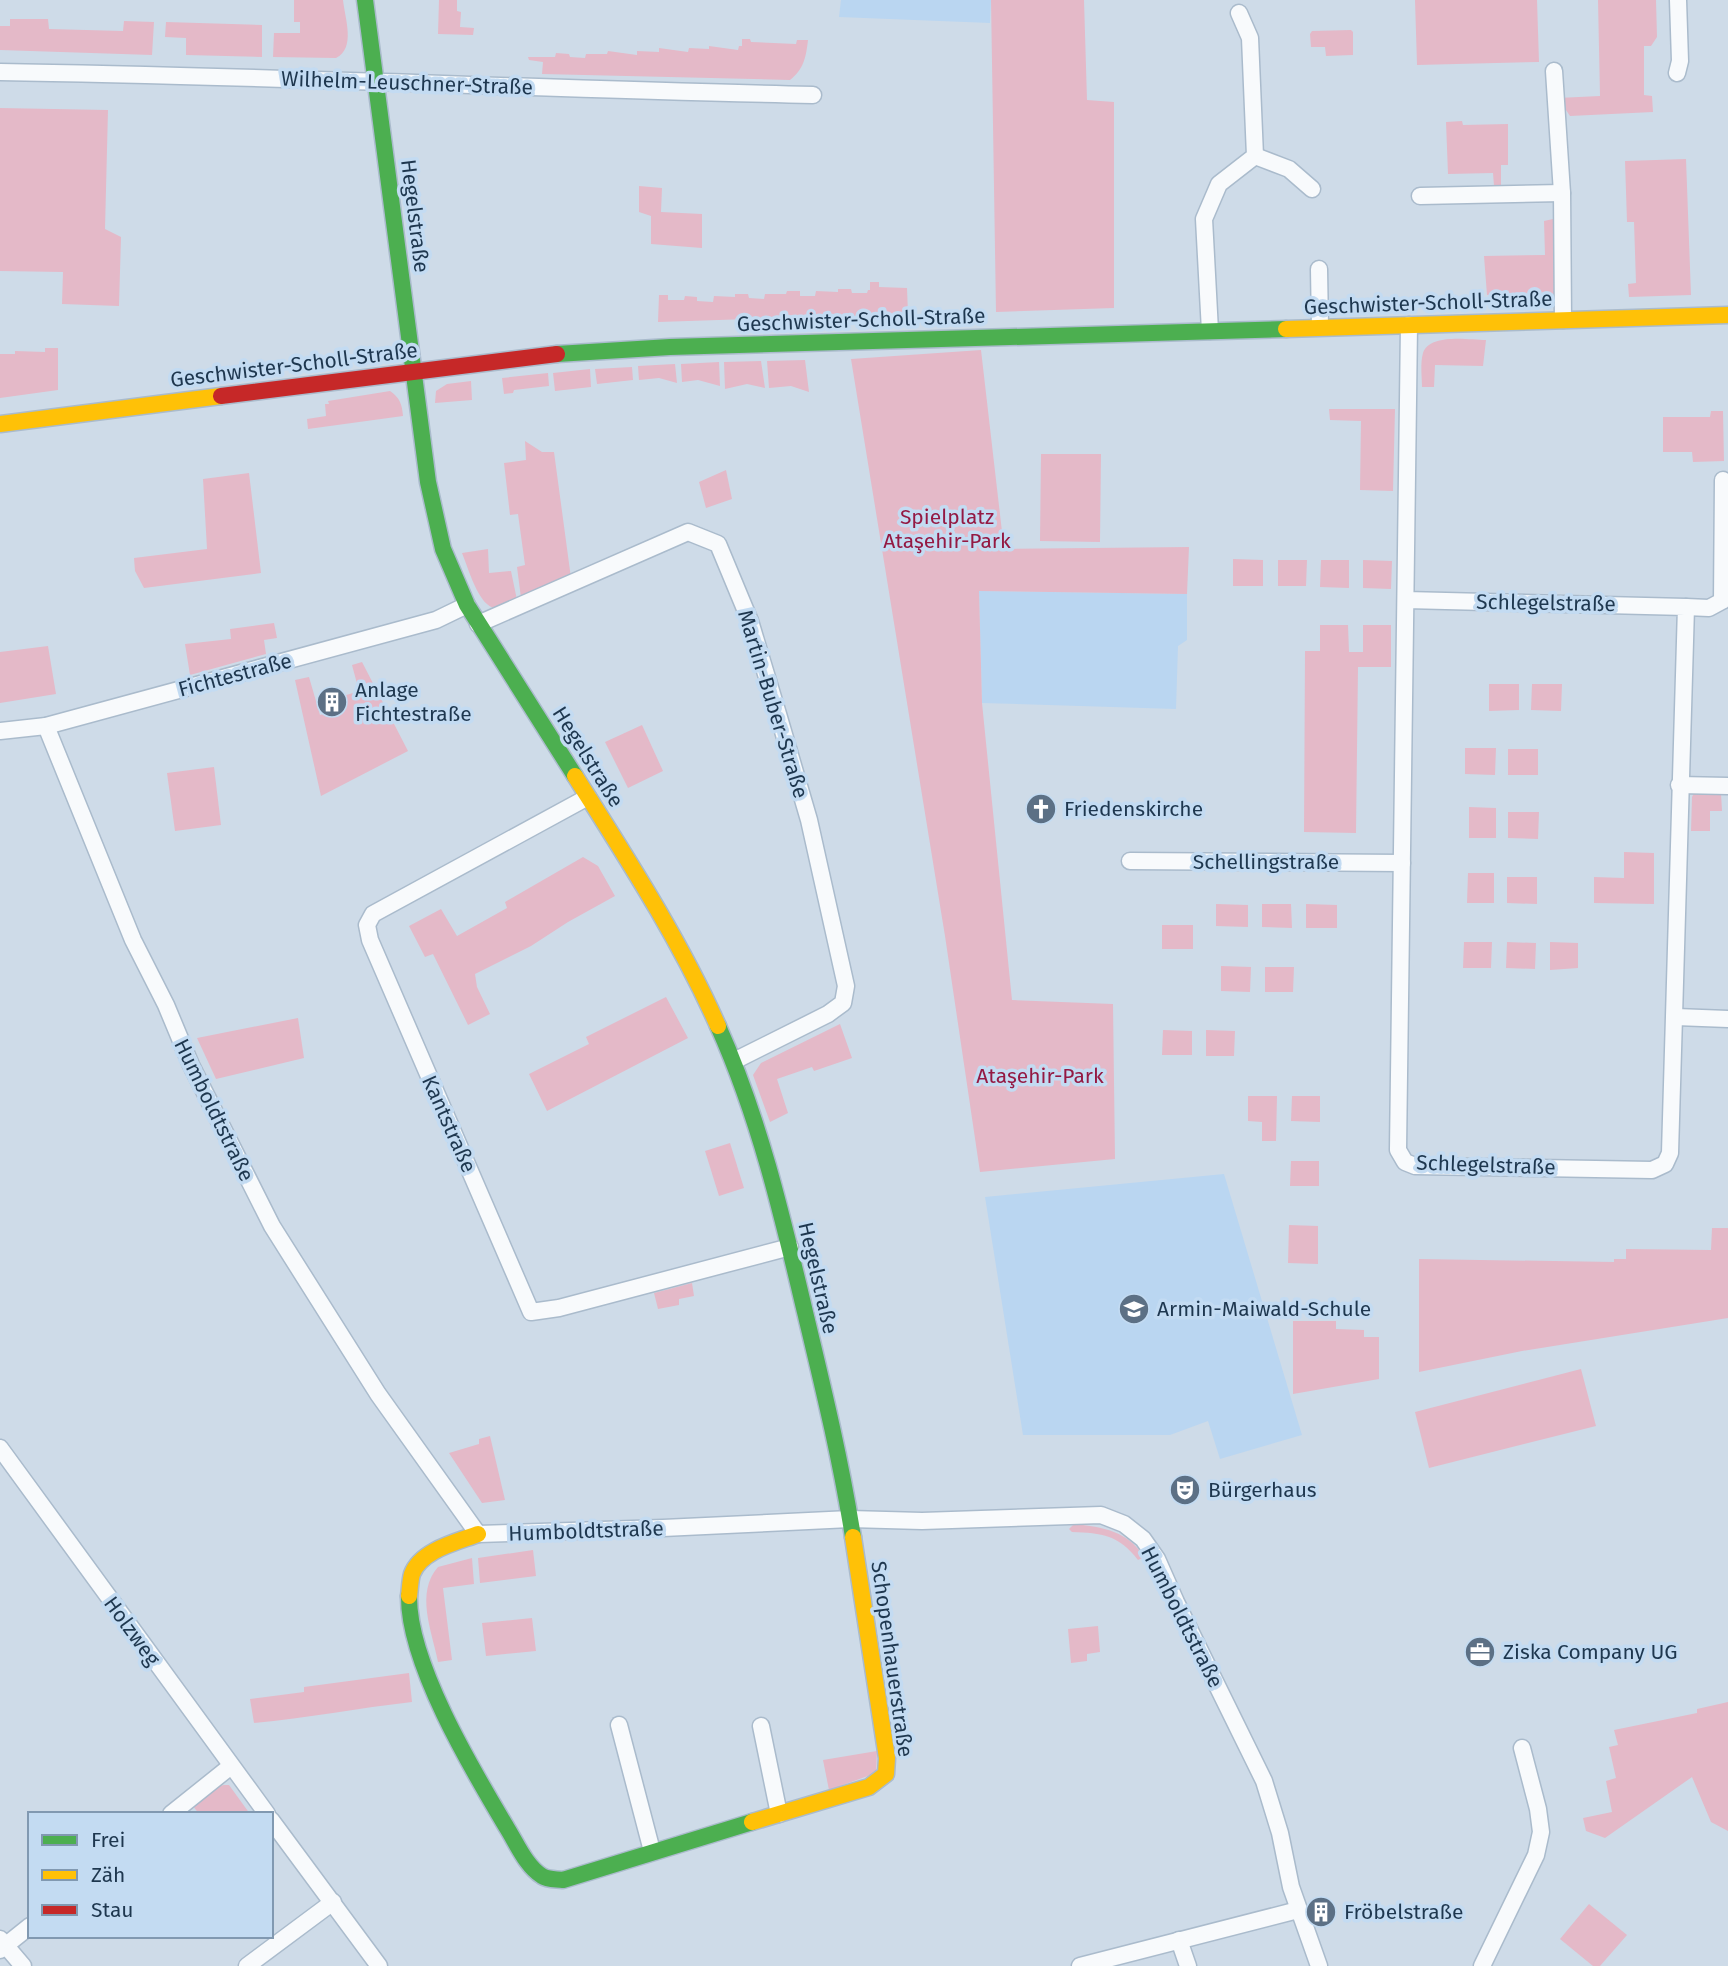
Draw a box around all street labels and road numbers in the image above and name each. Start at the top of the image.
street label: Wilhelm-Leuschner-Straße [281,66,533,100]
street label: Hegelstraße [395,158,435,274]
street label: Geschwister-Scholl-Straße [1303,286,1553,320]
street label: Geschwister-Scholl-Straße [736,303,986,337]
street label: Geschwister-Scholl-Straße [169,337,419,393]
street label: Schlegelstraße [1476,589,1616,617]
street label: Martin-Buber-Straße [732,607,814,801]
street label: Fichtestraße [175,647,295,703]
street label: Hegelstraße [547,702,629,812]
street label: Schellingstraße [1193,849,1339,875]
street label: Humboldtstraße [168,1034,260,1186]
street label: Kantstraße [416,1071,482,1177]
street label: Schlegelstraße [1416,1150,1556,1180]
street label: Hegelstraße [793,1220,843,1336]
street label: Humboldtstraße [508,1515,664,1547]
street label: Humboldtstraße [1135,1542,1229,1692]
street label: Schopenhauerstraße [865,1559,919,1759]
street label: Holzweg [98,1591,166,1671]

